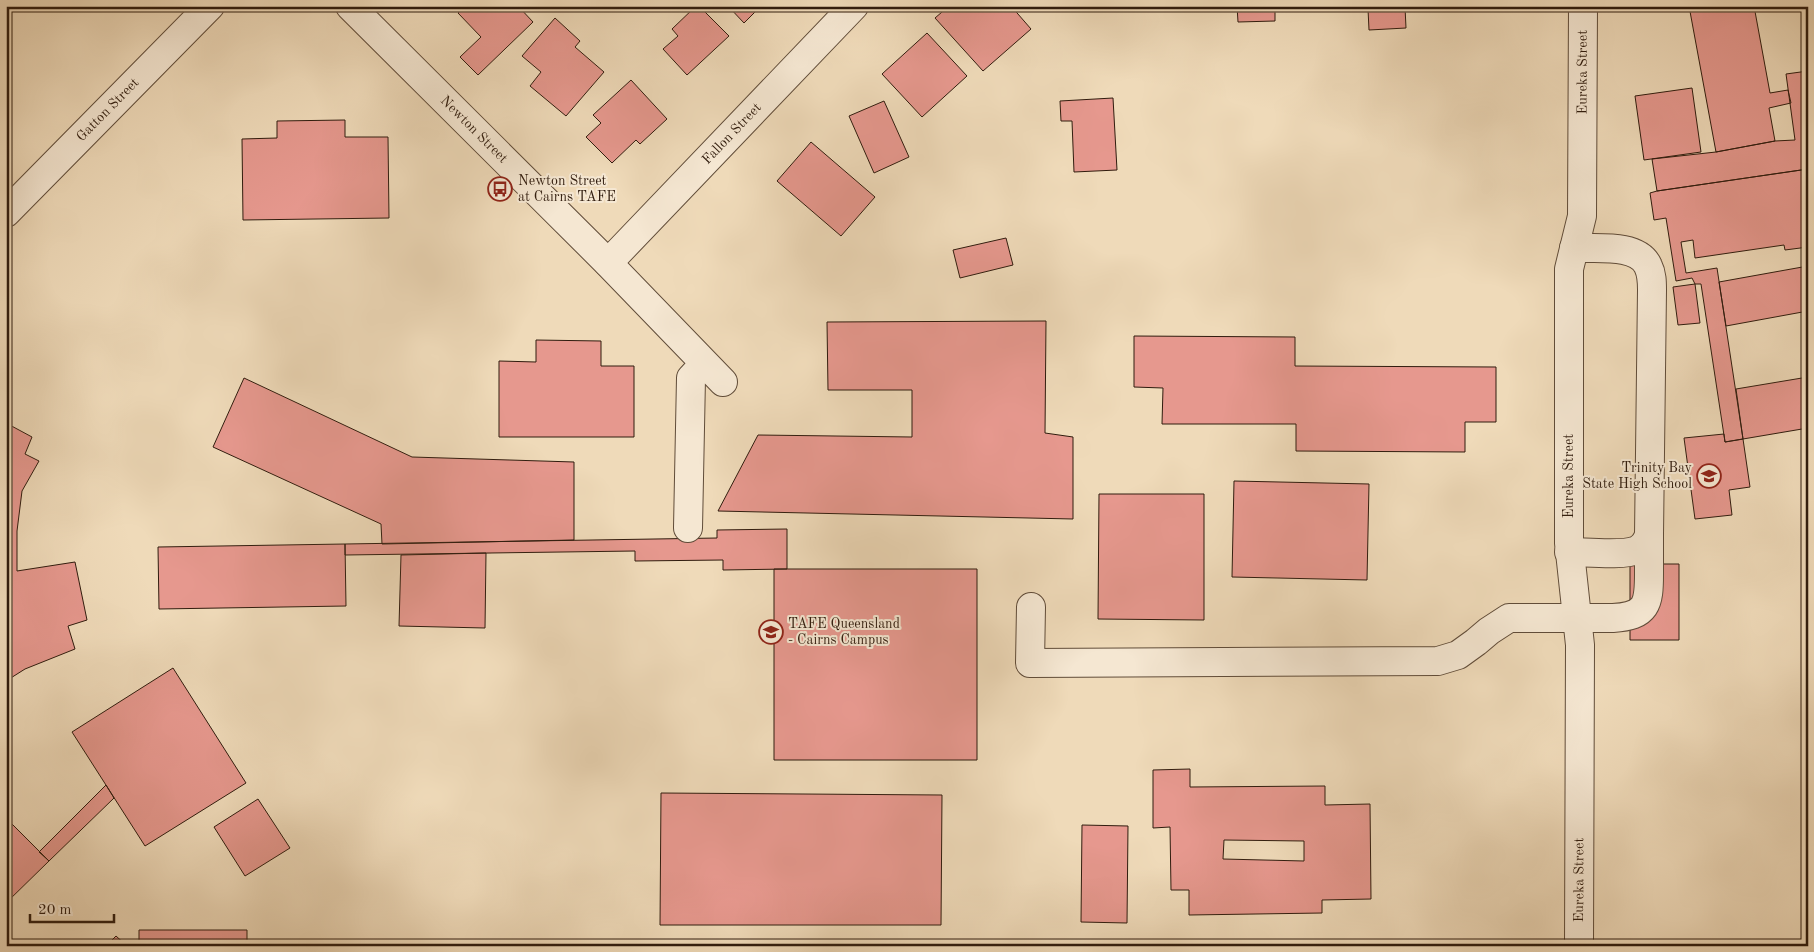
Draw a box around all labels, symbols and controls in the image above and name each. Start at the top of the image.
street label: Eureka Street [1575,30,1590,115]
street label: Gatton Street [74,75,142,144]
street label: Newton Street [438,93,510,166]
street label: Fallon Street [700,100,764,167]
place label: Newton Street at Cairns TAFE [518,174,616,204]
bus stop icon: Newton Street at Cairns TAFE [487,176,513,202]
street label: Eureka Street [1562,434,1576,518]
place label: Trinity Bay State High School [1582,461,1693,491]
school or university icon: Trinity Bay State High School [1696,463,1722,489]
place label: TAFE Queensland - Cairns Campus [788,617,900,647]
school or university icon: TAFE Queensland - Cairns Campus [758,619,784,645]
street label: Eureka Street [1572,838,1586,922]
scale bar [30,892,114,924]
text: 20 m [38,903,72,918]

